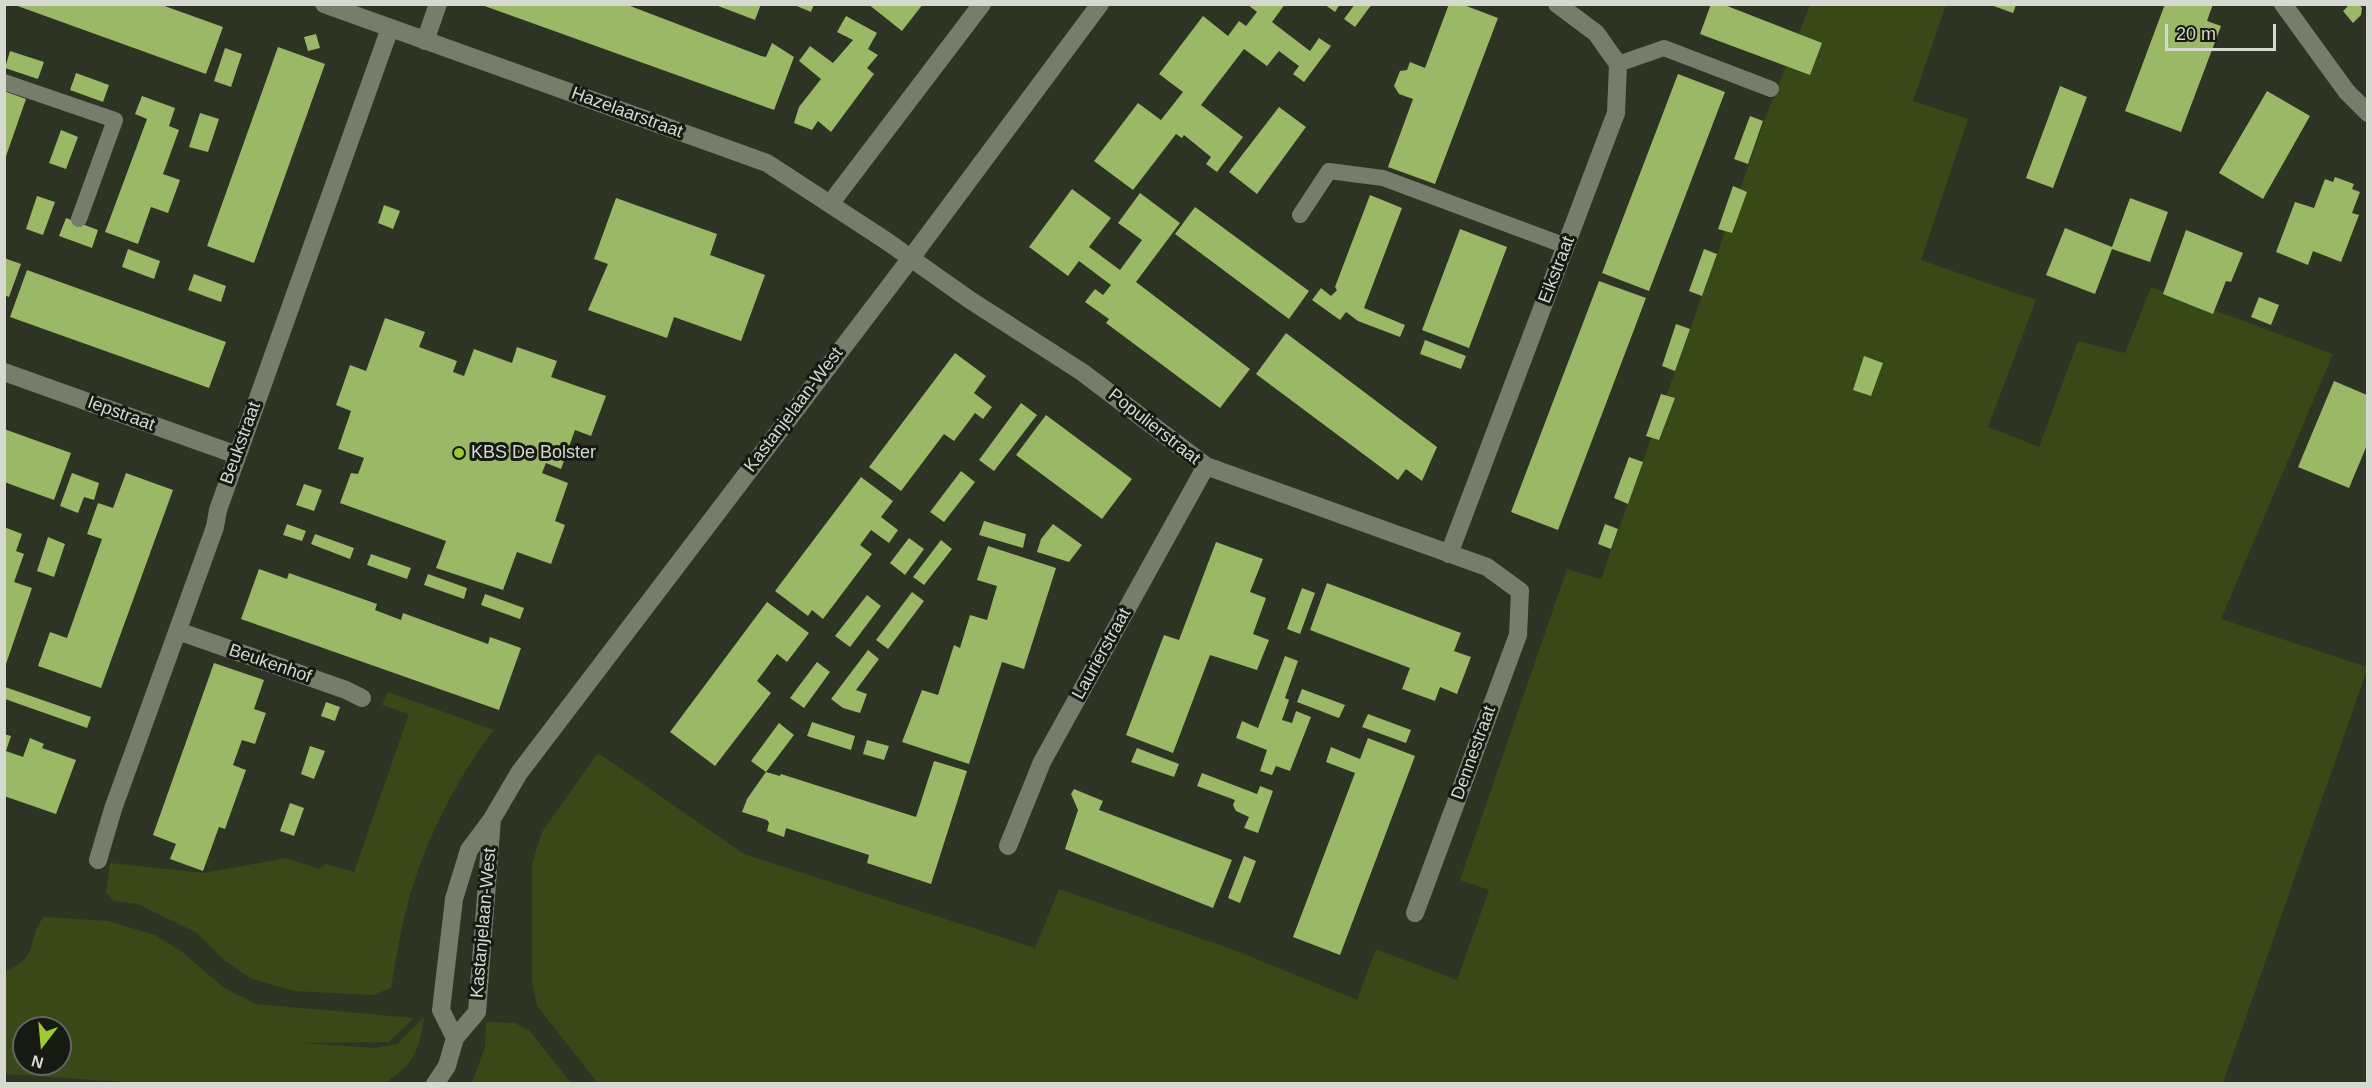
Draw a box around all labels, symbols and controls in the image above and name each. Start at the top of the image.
scale bar [2168,12,2279,50]
text: 20 m [2176,24,2216,44]
street label: Hazelaarstraat [568,83,686,143]
street label: Eikstraat [1534,233,1580,307]
street label: Kastanjelaan-West [740,343,848,477]
street label: Populierstraat [1104,384,1204,470]
street label: Iepstraat [84,392,158,436]
street label: Beukstraat [216,399,266,487]
place label: KBS De Bolster [471,442,596,464]
marker: KBS De Bolster [452,446,466,460]
street label: Laurierstraat [1068,605,1136,703]
street label: Beukenhof [226,640,314,688]
street label: Dennestraat [1447,703,1501,803]
street label: Kastanjelaan-West [467,847,501,999]
north arrow [12,1016,72,1076]
text: N [30,1052,45,1072]

